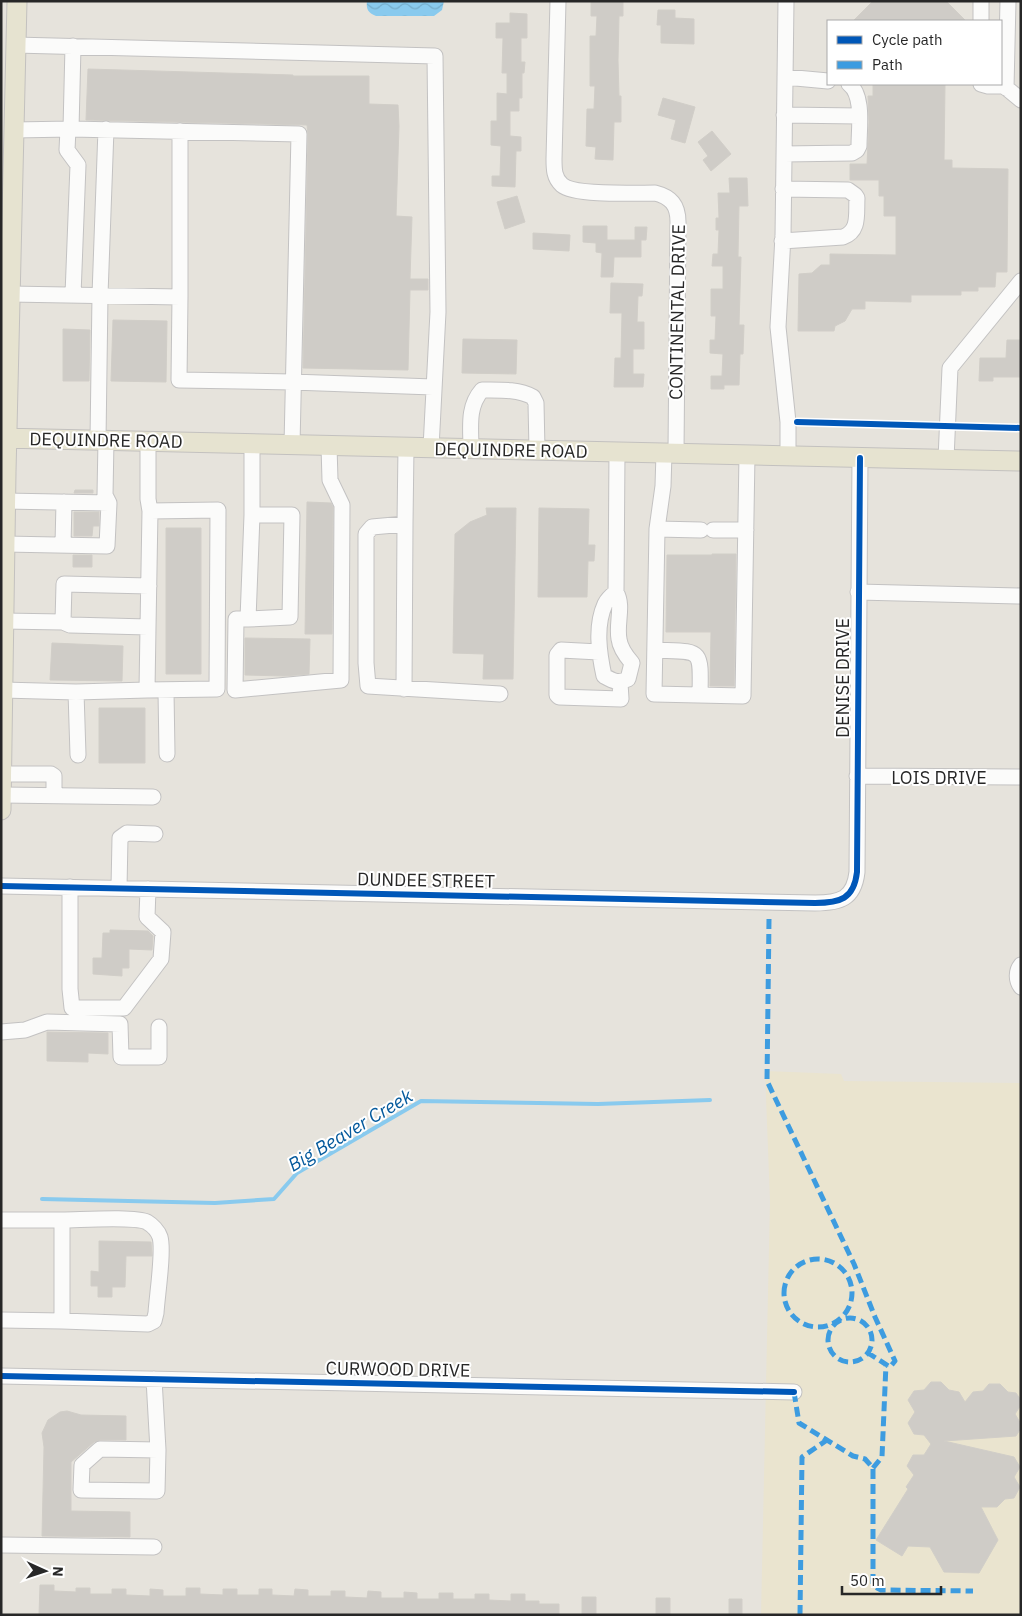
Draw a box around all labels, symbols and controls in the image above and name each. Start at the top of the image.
legend [827,20,1002,85]
text: Cycle path [872,30,943,49]
text: Path [872,55,903,74]
street label: CONTINENTAL DRIVE [664,224,690,400]
street label: DEQUINDRE ROAD [29,427,183,453]
street label: DEQUINDRE ROAD [434,437,588,463]
street label: DENISE DRIVE [831,618,854,738]
street label: LOIS DRIVE [891,766,987,789]
street label: DUNDEE STREET [357,867,495,893]
water label: Big Beaver Creek [283,1083,418,1177]
street label: CURWOOD DRIVE [325,1356,471,1382]
north arrow [20,1546,70,1596]
scale bar [842,1564,941,1596]
text: N [49,1566,67,1577]
text: 50 m [850,1571,885,1590]

